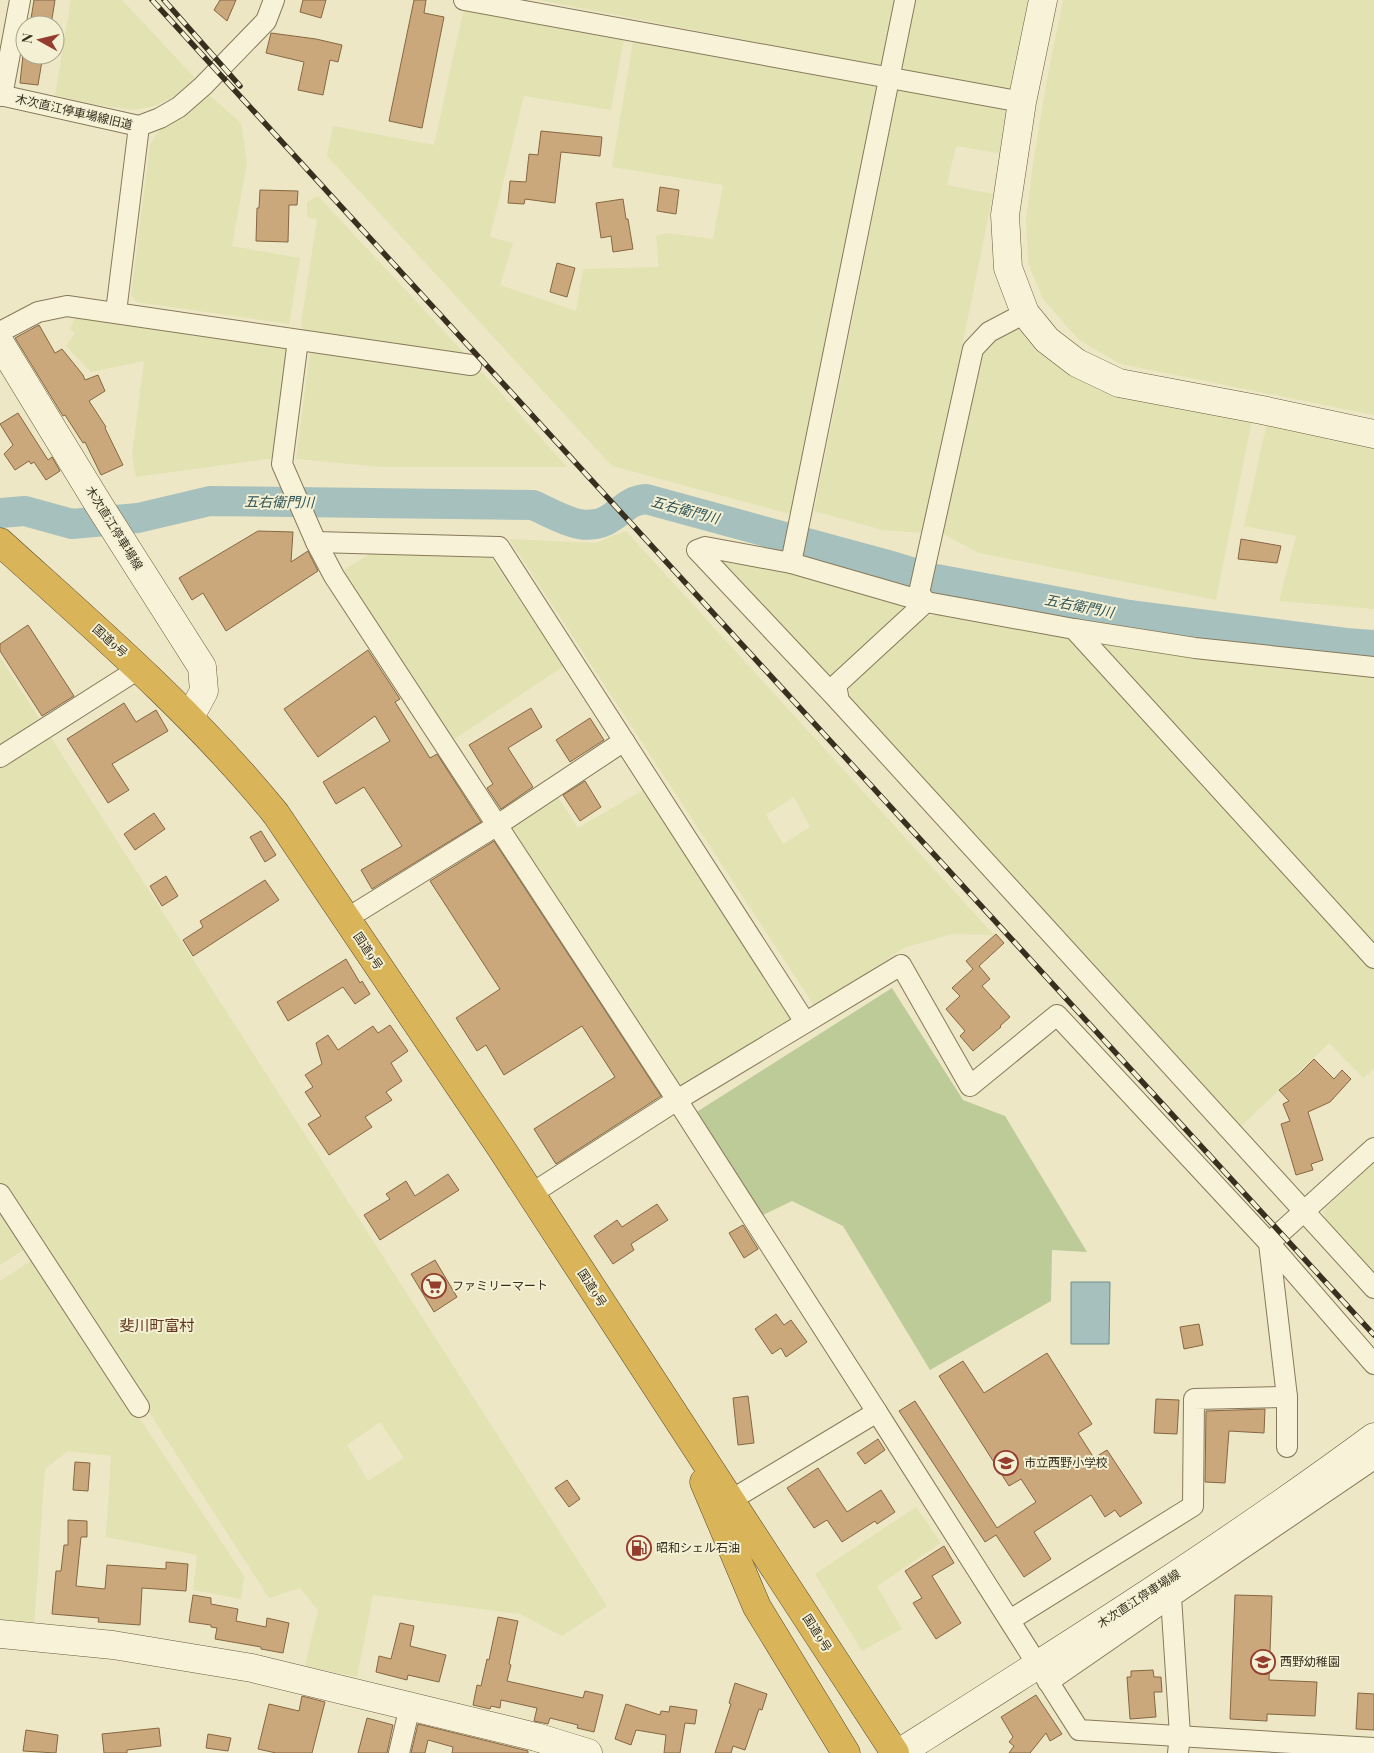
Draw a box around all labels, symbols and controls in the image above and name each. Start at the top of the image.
north arrow [15,15,65,65]
text: N [17,32,37,44]
street label: 木次直江停車場線旧道 [14,90,134,132]
street label: 木次直江停車場線 [83,483,147,572]
water label: 五右衛門川 [244,491,316,512]
water label: 五右衛門川 [649,491,723,528]
water label: 五右衛門川 [1043,590,1117,622]
street label: 国道9号 [90,620,132,660]
street label: 国道9号 [350,929,387,972]
street label: 国道9号 [575,1265,611,1309]
supermarket icon: ファミリーマート [421,1273,447,1299]
place label: ファミリーマート [452,1277,548,1293]
district label: 斐川町富村 [119,1315,195,1335]
school or university icon: 市立西野小学校 [993,1450,1019,1476]
place label: 市立西野小学校 [1024,1454,1108,1470]
fuel station icon: 昭和シェル石油 [626,1535,652,1561]
place label: 昭和シェル石油 [656,1539,740,1555]
street label: 木次直江停車場線 [1094,1565,1183,1631]
street label: 国道9号 [800,1610,836,1654]
school or university icon: 西野幼稚園 [1250,1649,1276,1675]
place label: 西野幼稚園 [1280,1653,1340,1669]

